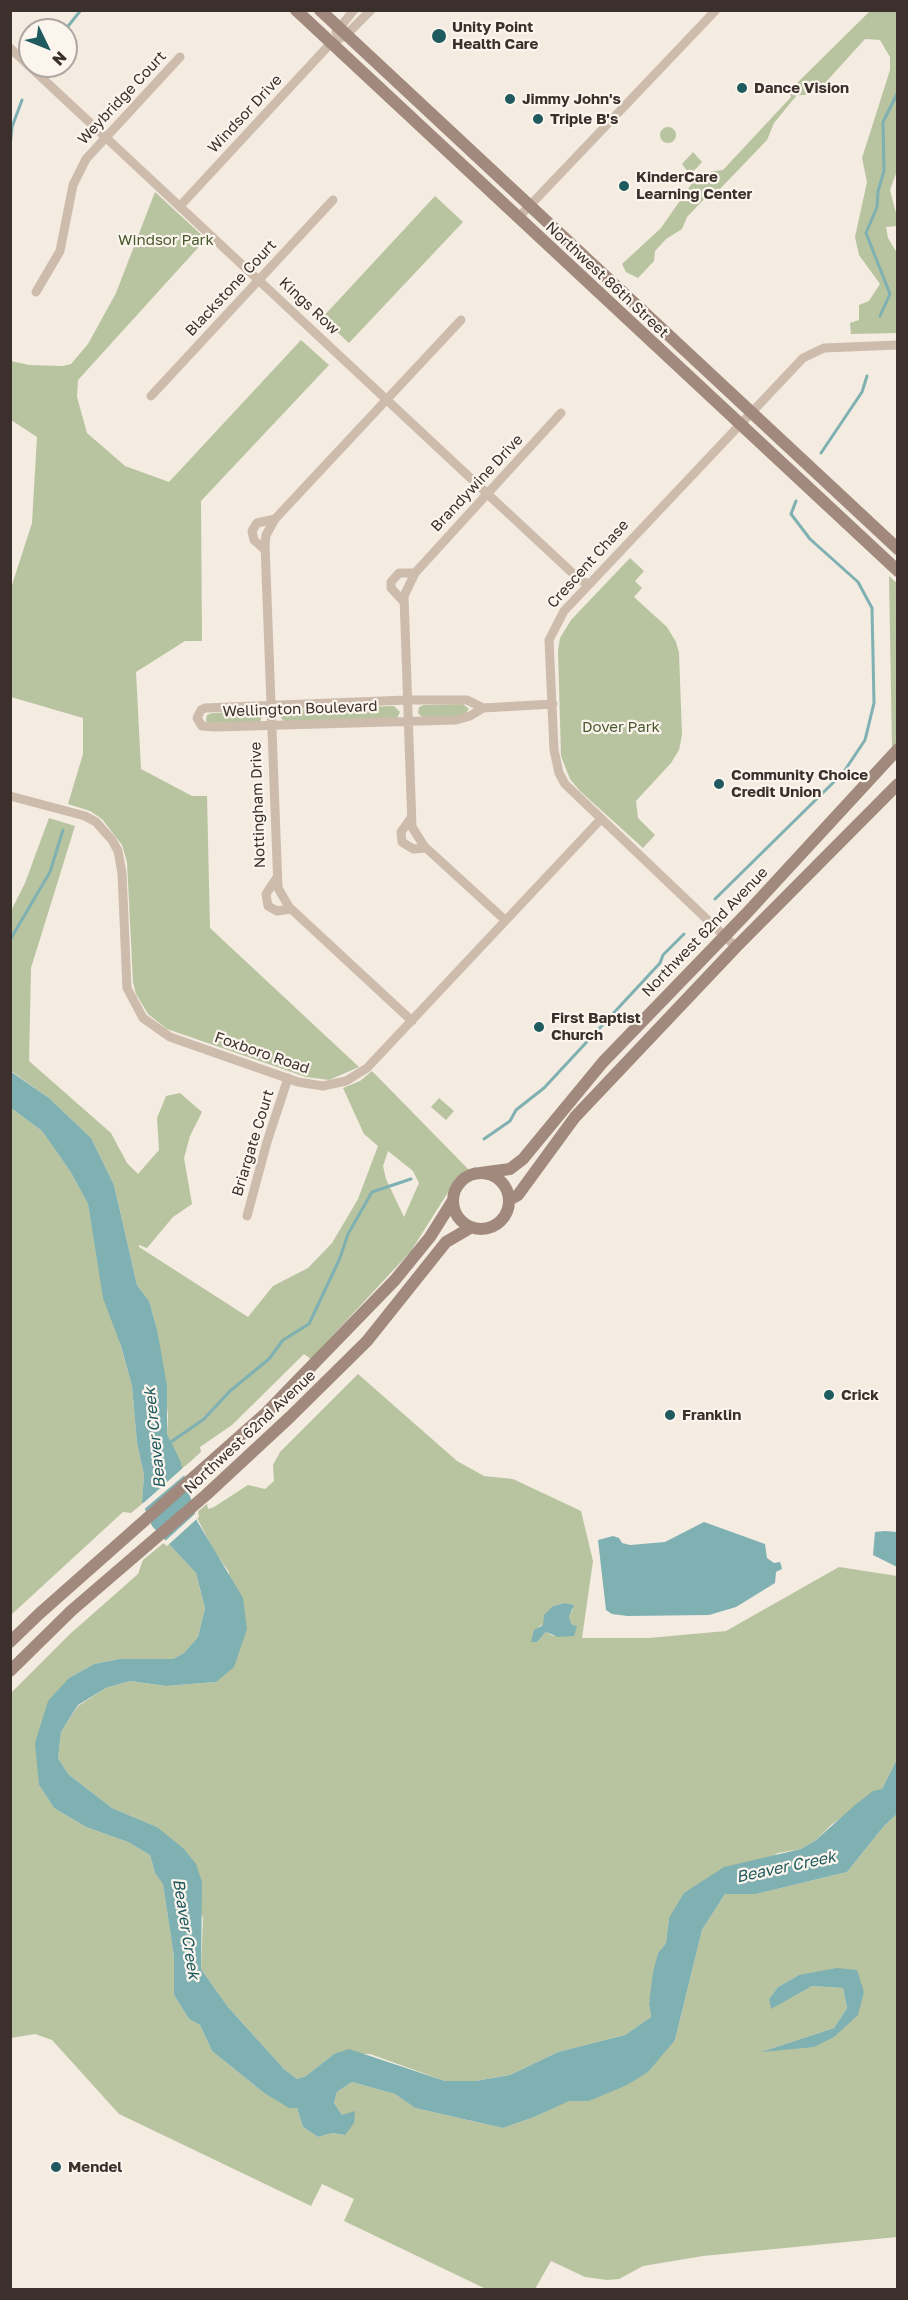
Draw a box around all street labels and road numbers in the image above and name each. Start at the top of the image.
street label: Weybridge Court [74,48,170,148]
street label: Windsor Drive [204,71,286,157]
street label: Northwest 86th Street [542,218,672,342]
street label: Blackstone Court [182,236,280,340]
street label: Kings Row [275,274,343,338]
street label: Brandywine Drive [427,431,527,535]
street label: Crescent Chase [544,516,632,612]
street label: Wellington Boulevard [222,697,378,721]
street label: Nottingham Drive [247,741,269,869]
street label: Northwest 62nd Avenue [638,864,772,1000]
street label: Foxboro Road [212,1028,312,1078]
street label: Briargate Court [228,1088,278,1198]
street label: Northwest 62nd Avenue [181,1366,319,1498]

